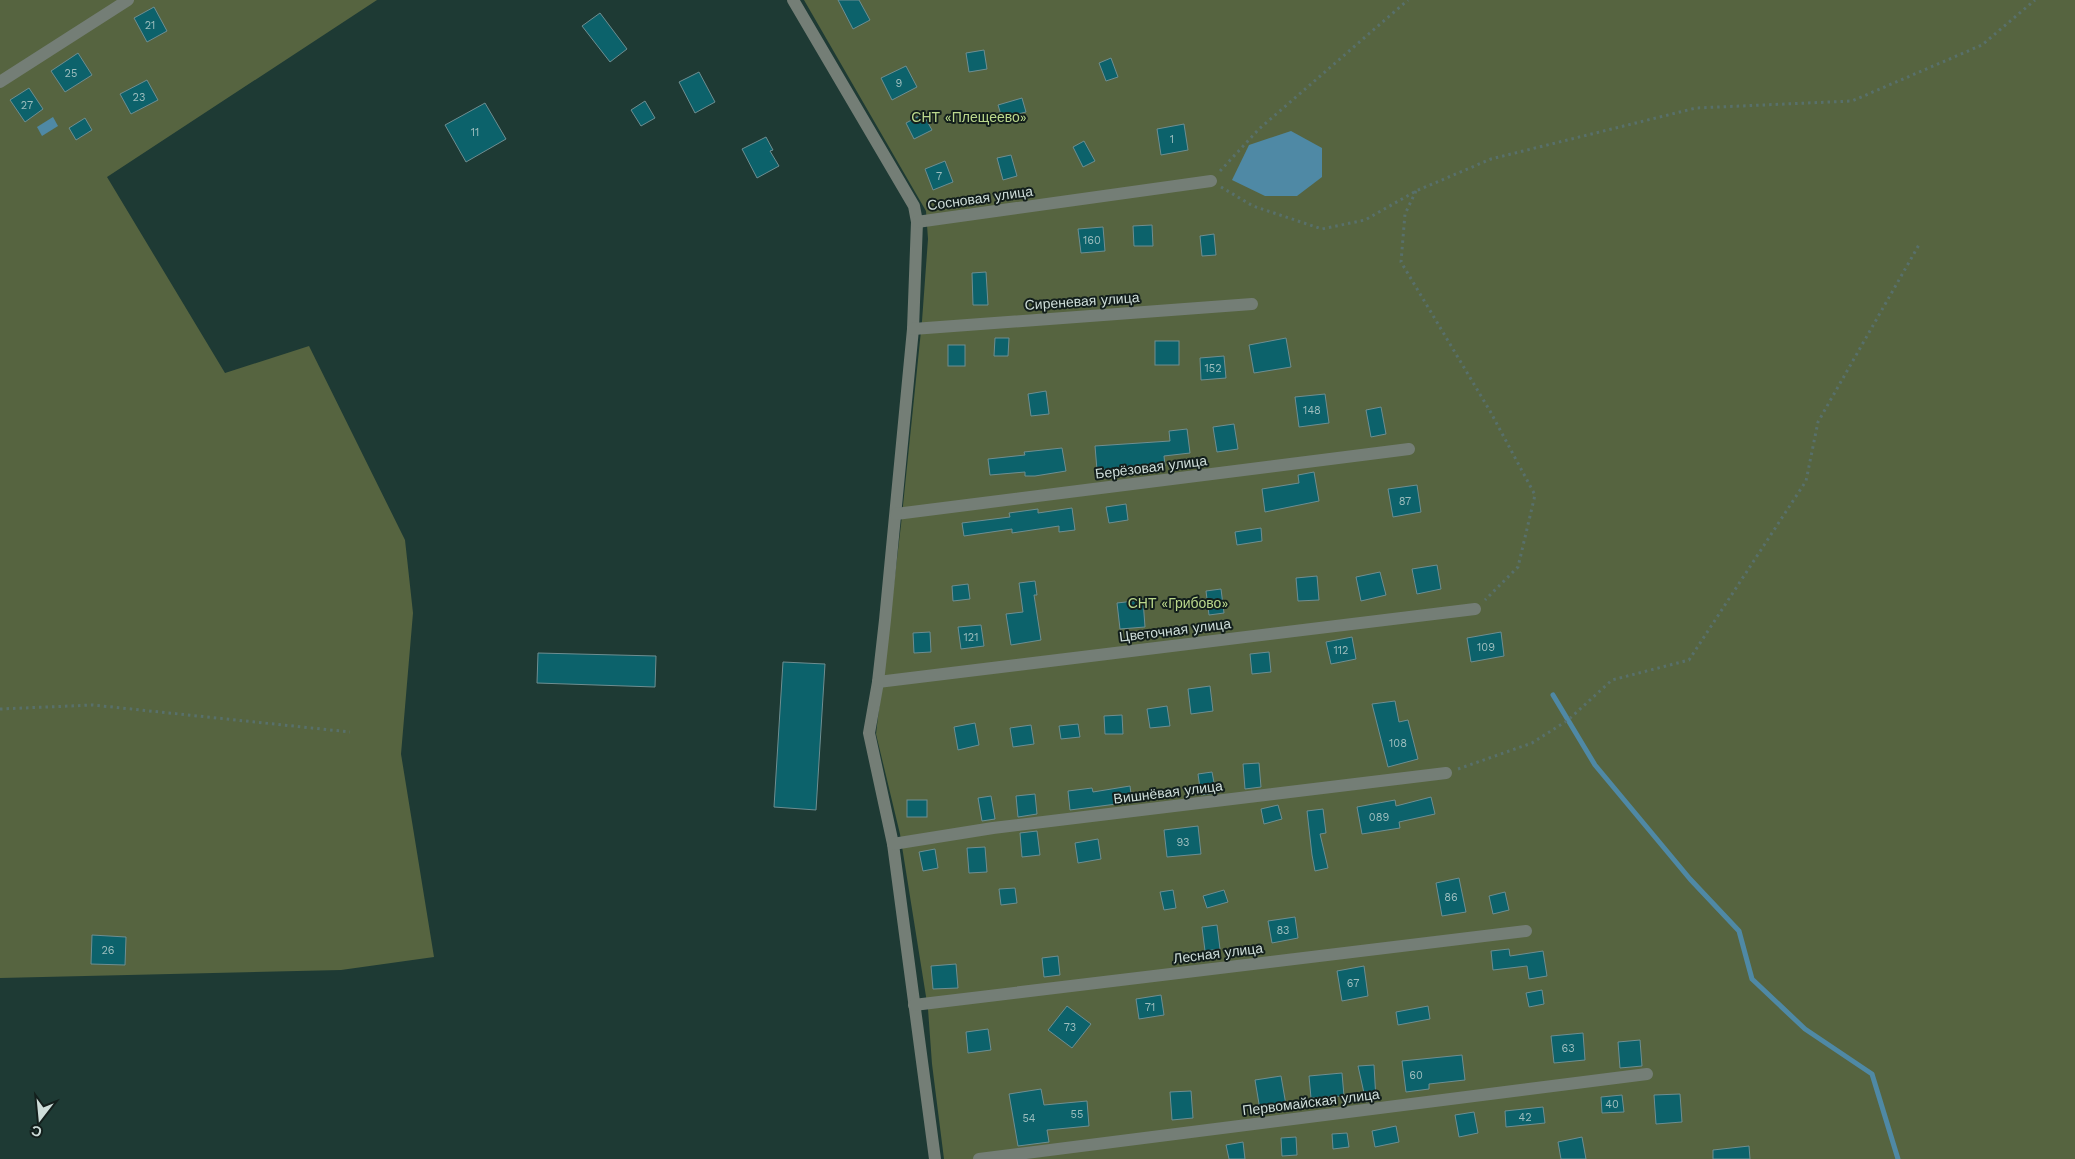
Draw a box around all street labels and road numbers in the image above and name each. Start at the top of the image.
street label: Сосновая улица [926,183,1034,213]
street label: Сиреневая улица [1024,289,1140,313]
street label: Берёзовая улица [1094,452,1208,482]
street label: Цветочная улица [1118,615,1232,645]
street label: Вишнёвая улица [1113,777,1224,807]
street label: Лесная улица [1172,940,1264,966]
street label: Первомайская улица [1242,1086,1381,1118]

